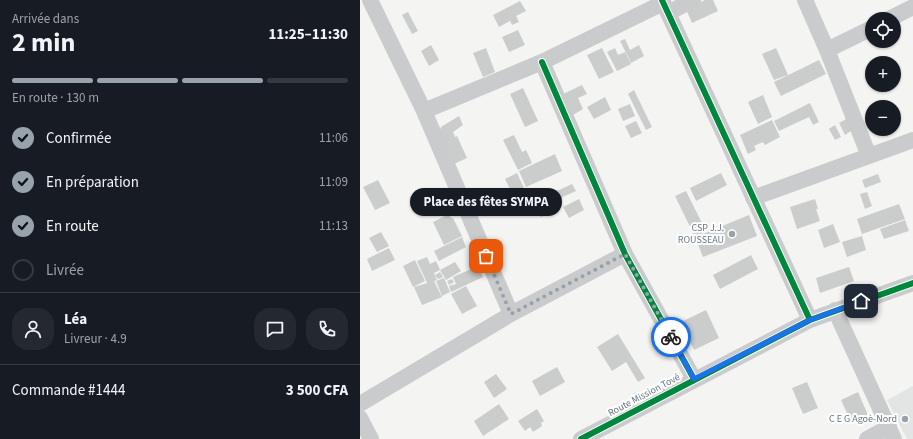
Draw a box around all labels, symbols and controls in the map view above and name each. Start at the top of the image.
text: Arrivée dans [12,10,79,28]
map controls [865,12,901,136]
button: locate [865,12,901,48]
text: 2 min [12,24,75,61]
text: 11:25–11:30 [268,24,348,45]
button: + [865,56,901,92]
text: En route · 130 m [12,89,99,107]
button: − [865,100,901,136]
icon: check [12,127,34,149]
text: Confirmée [46,128,112,149]
text: 11:06 [319,129,348,147]
icon: check [12,171,34,193]
text: En préparation [46,172,139,193]
text: 11:09 [319,173,348,191]
callout: Place des fêtes SYMPA [410,188,562,216]
text: Place des fêtes SYMPA [423,193,549,211]
icon: check [12,215,34,237]
text: En route [46,216,99,237]
text: 11:13 [319,217,348,235]
place label: CSP J.J. ROUSSEAU [678,221,724,247]
marker: CSP J.J. ROUSSEAU [727,229,737,239]
pin [469,239,503,273]
icon: bag [475,245,497,267]
text: Livrée [46,260,84,281]
pin [844,284,878,318]
icon: home [850,290,872,312]
button: person [12,308,54,350]
button: chat [254,308,296,350]
button: phone [306,308,348,350]
text: Léa [64,309,87,330]
courier [651,317,691,357]
icon: bike [660,326,682,348]
text: Livreur · 4.9 [64,330,127,348]
street label: Route Mission Tové [605,370,683,420]
text: Commande #1444 [12,380,125,401]
text: 3 500 CFA [286,380,348,401]
place label: C E G Agoè-Nord [829,412,897,426]
marker: C E G Agoè-Nord [900,414,910,424]

